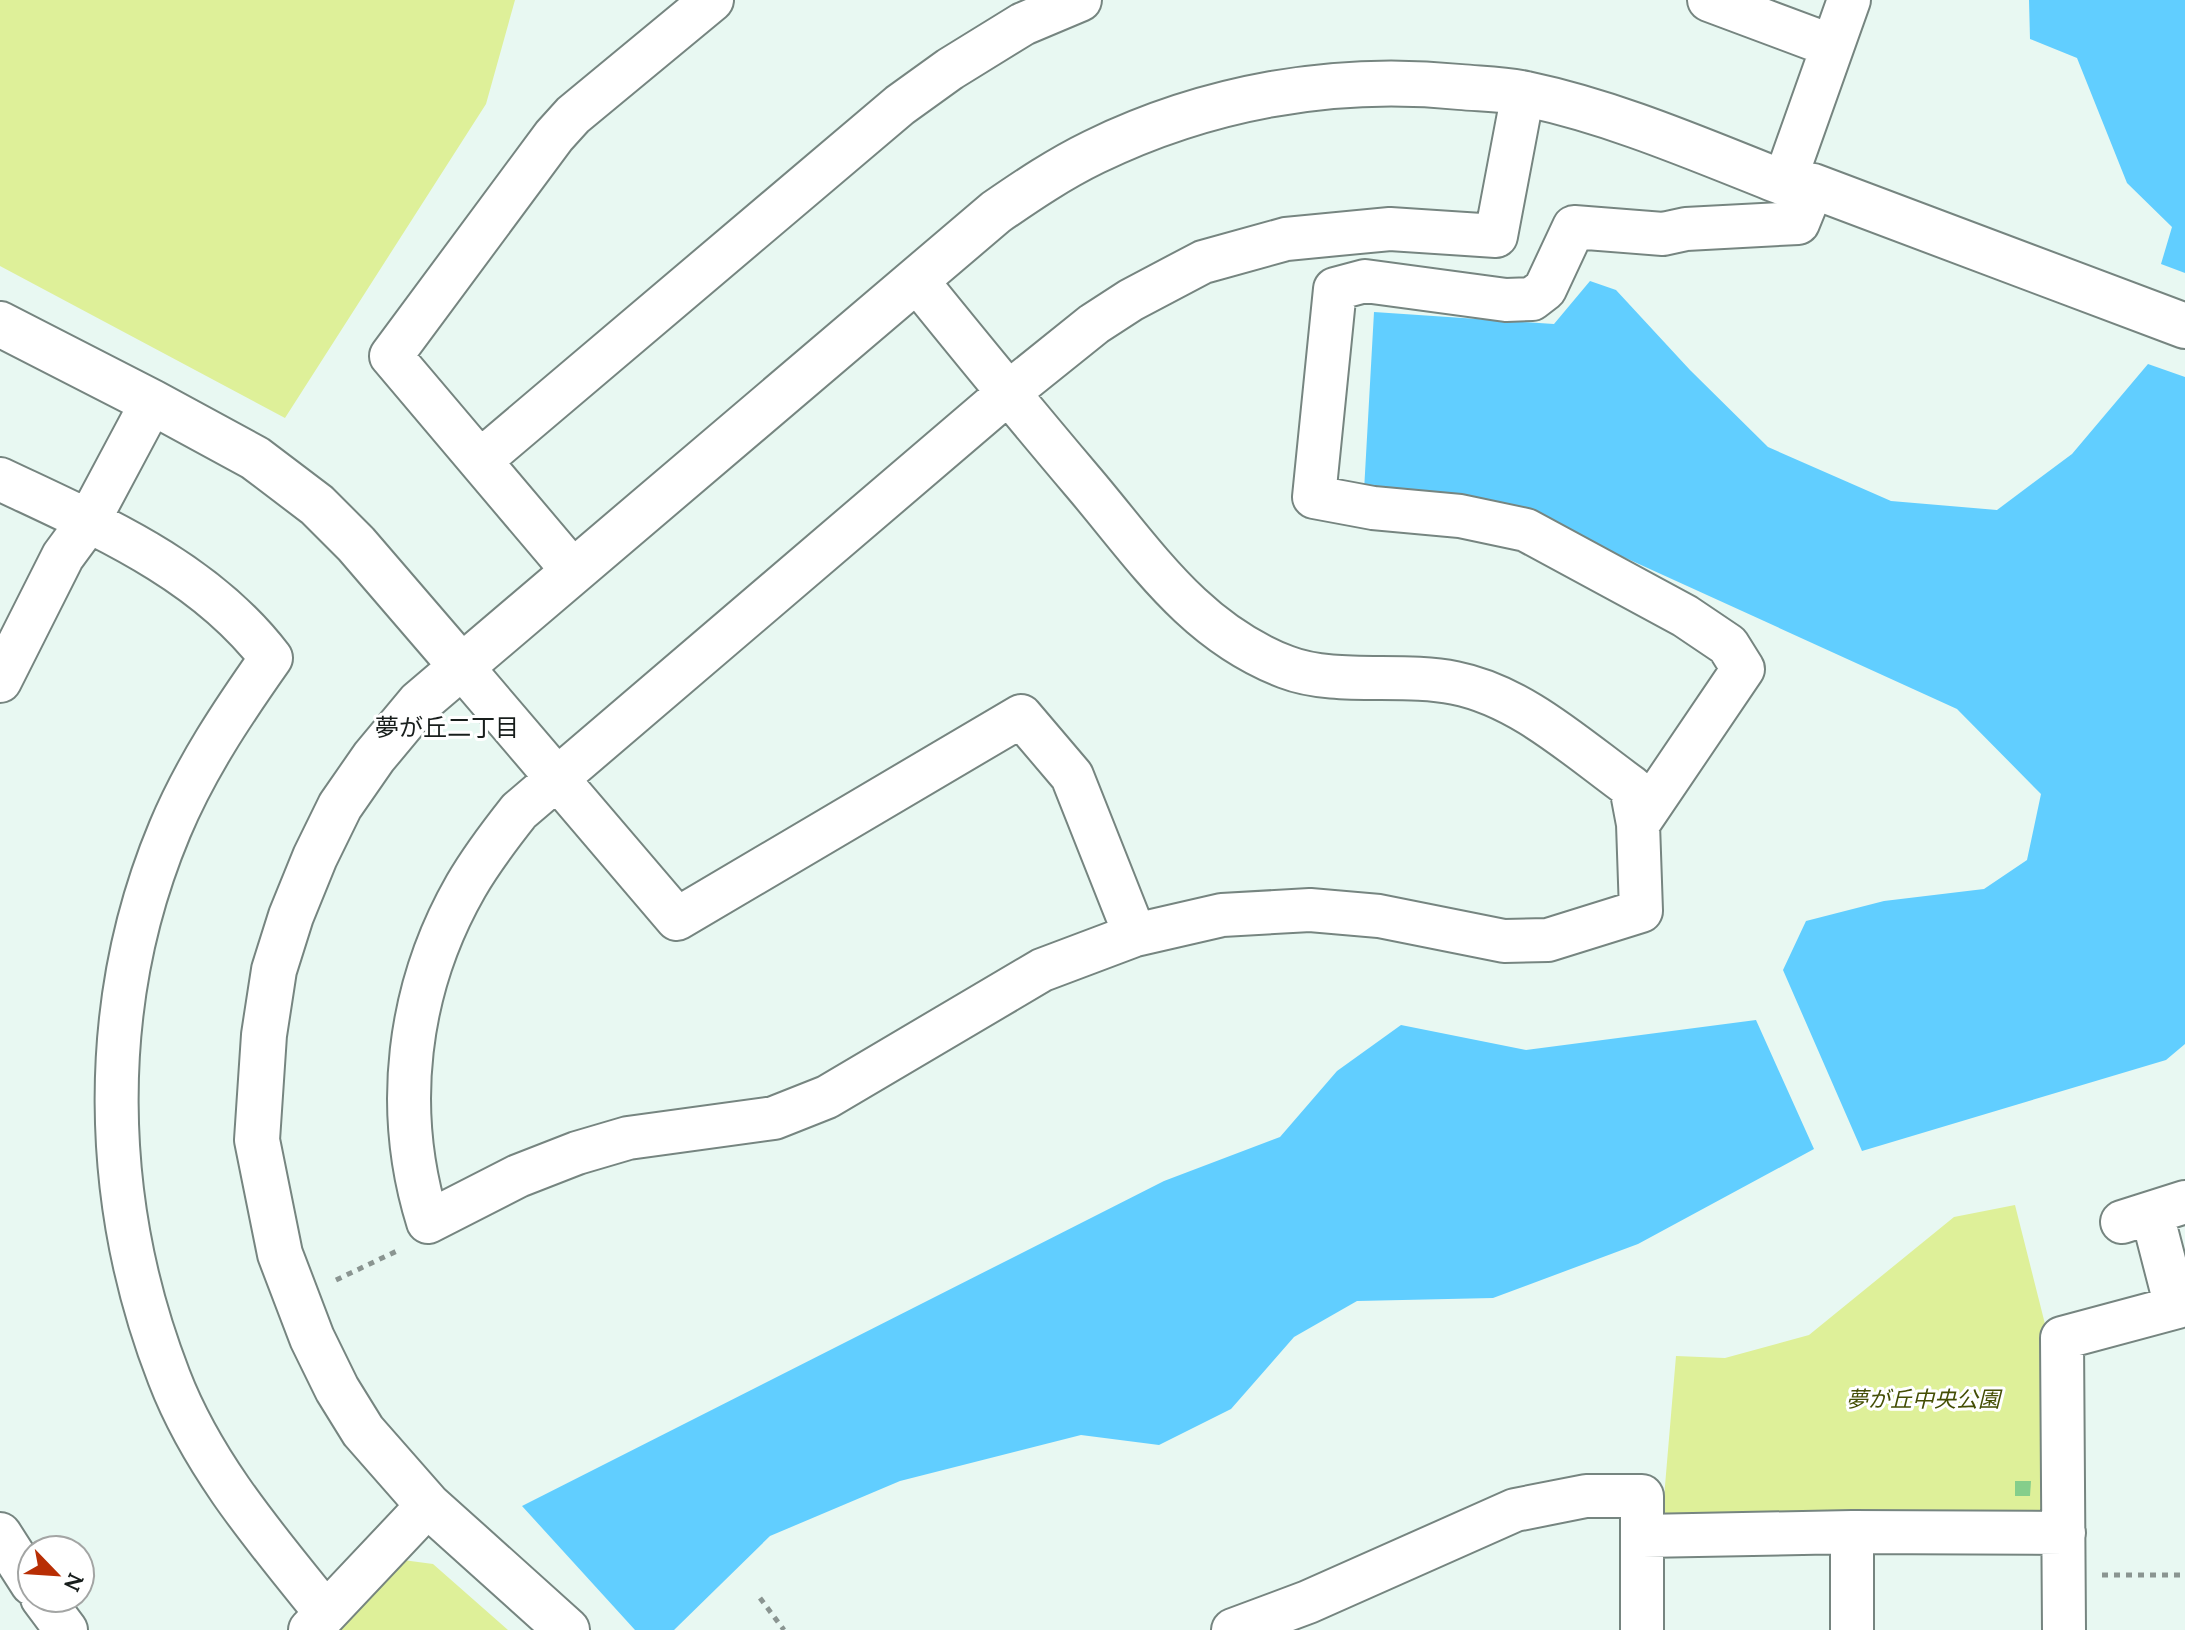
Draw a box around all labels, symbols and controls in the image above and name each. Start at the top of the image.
district label: 夢が丘二丁目 [375,712,519,743]
park label: 夢が丘中央公園 [1846,1385,2003,1413]
north arrow [16,1534,96,1614]
text: N [58,1569,90,1596]

